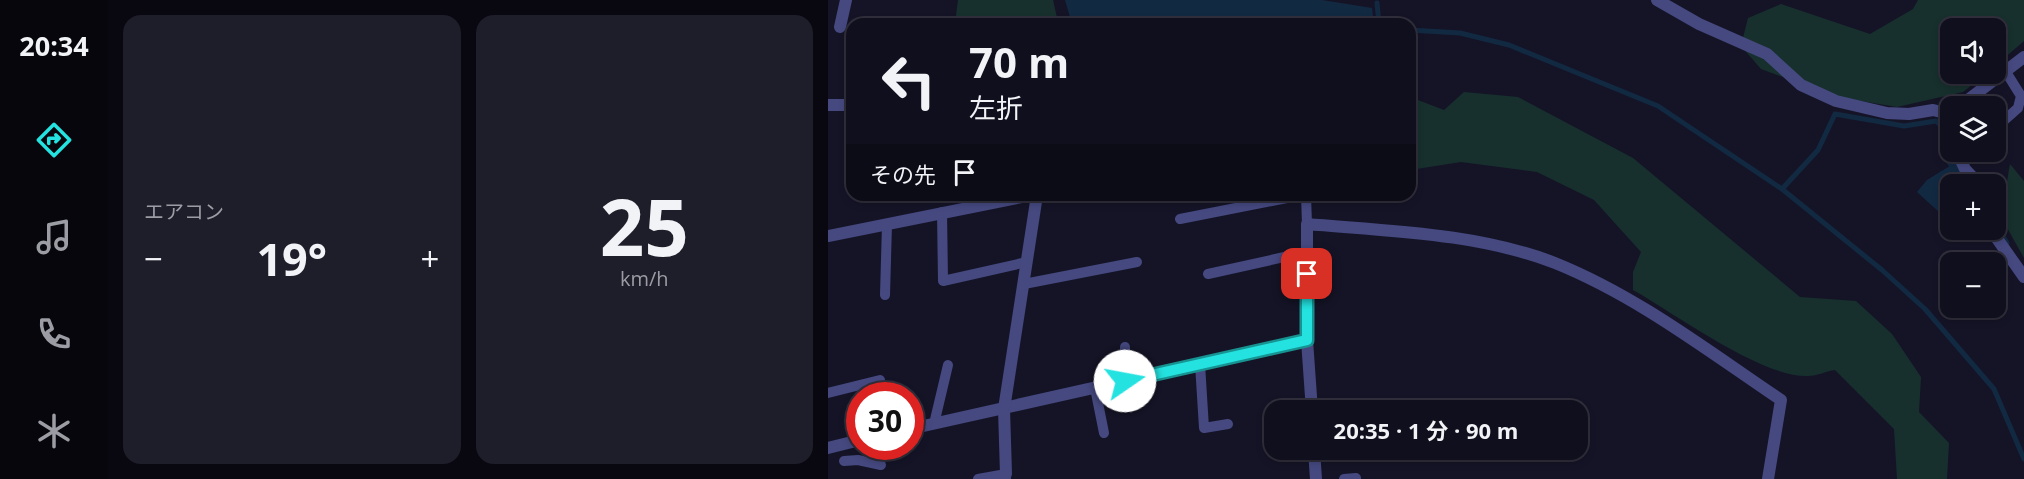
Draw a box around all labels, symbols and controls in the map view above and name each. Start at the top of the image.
map controls [1940,18,2006,318]
button: sound [1940,18,2006,84]
text: 20:34 [19,27,89,64]
text: 70 m [969,33,1069,90]
icon: left [870,42,948,120]
text: 左折 [969,89,1023,126]
button: layers [1940,96,2006,162]
icon: directions [33,119,75,161]
icon: arrive [948,156,981,189]
text: その先 [870,159,936,189]
text: 25 [600,173,689,279]
button: + [1940,174,2006,240]
text: エアコン [144,198,224,225]
icon: music [33,216,75,258]
text: 19° [256,228,327,289]
text: − [144,236,163,281]
text: + [421,236,439,281]
pin [1281,248,1332,299]
button: − [1940,252,2006,318]
icon: arrive [1290,257,1323,290]
text: km/h [620,265,669,292]
icon: phone [33,313,75,355]
position arrow [1093,349,1157,413]
speed limit sign: 30 [846,382,924,460]
icon: climate [33,410,75,452]
text: 20:35 · 1 分 · 90 m [1334,415,1518,445]

